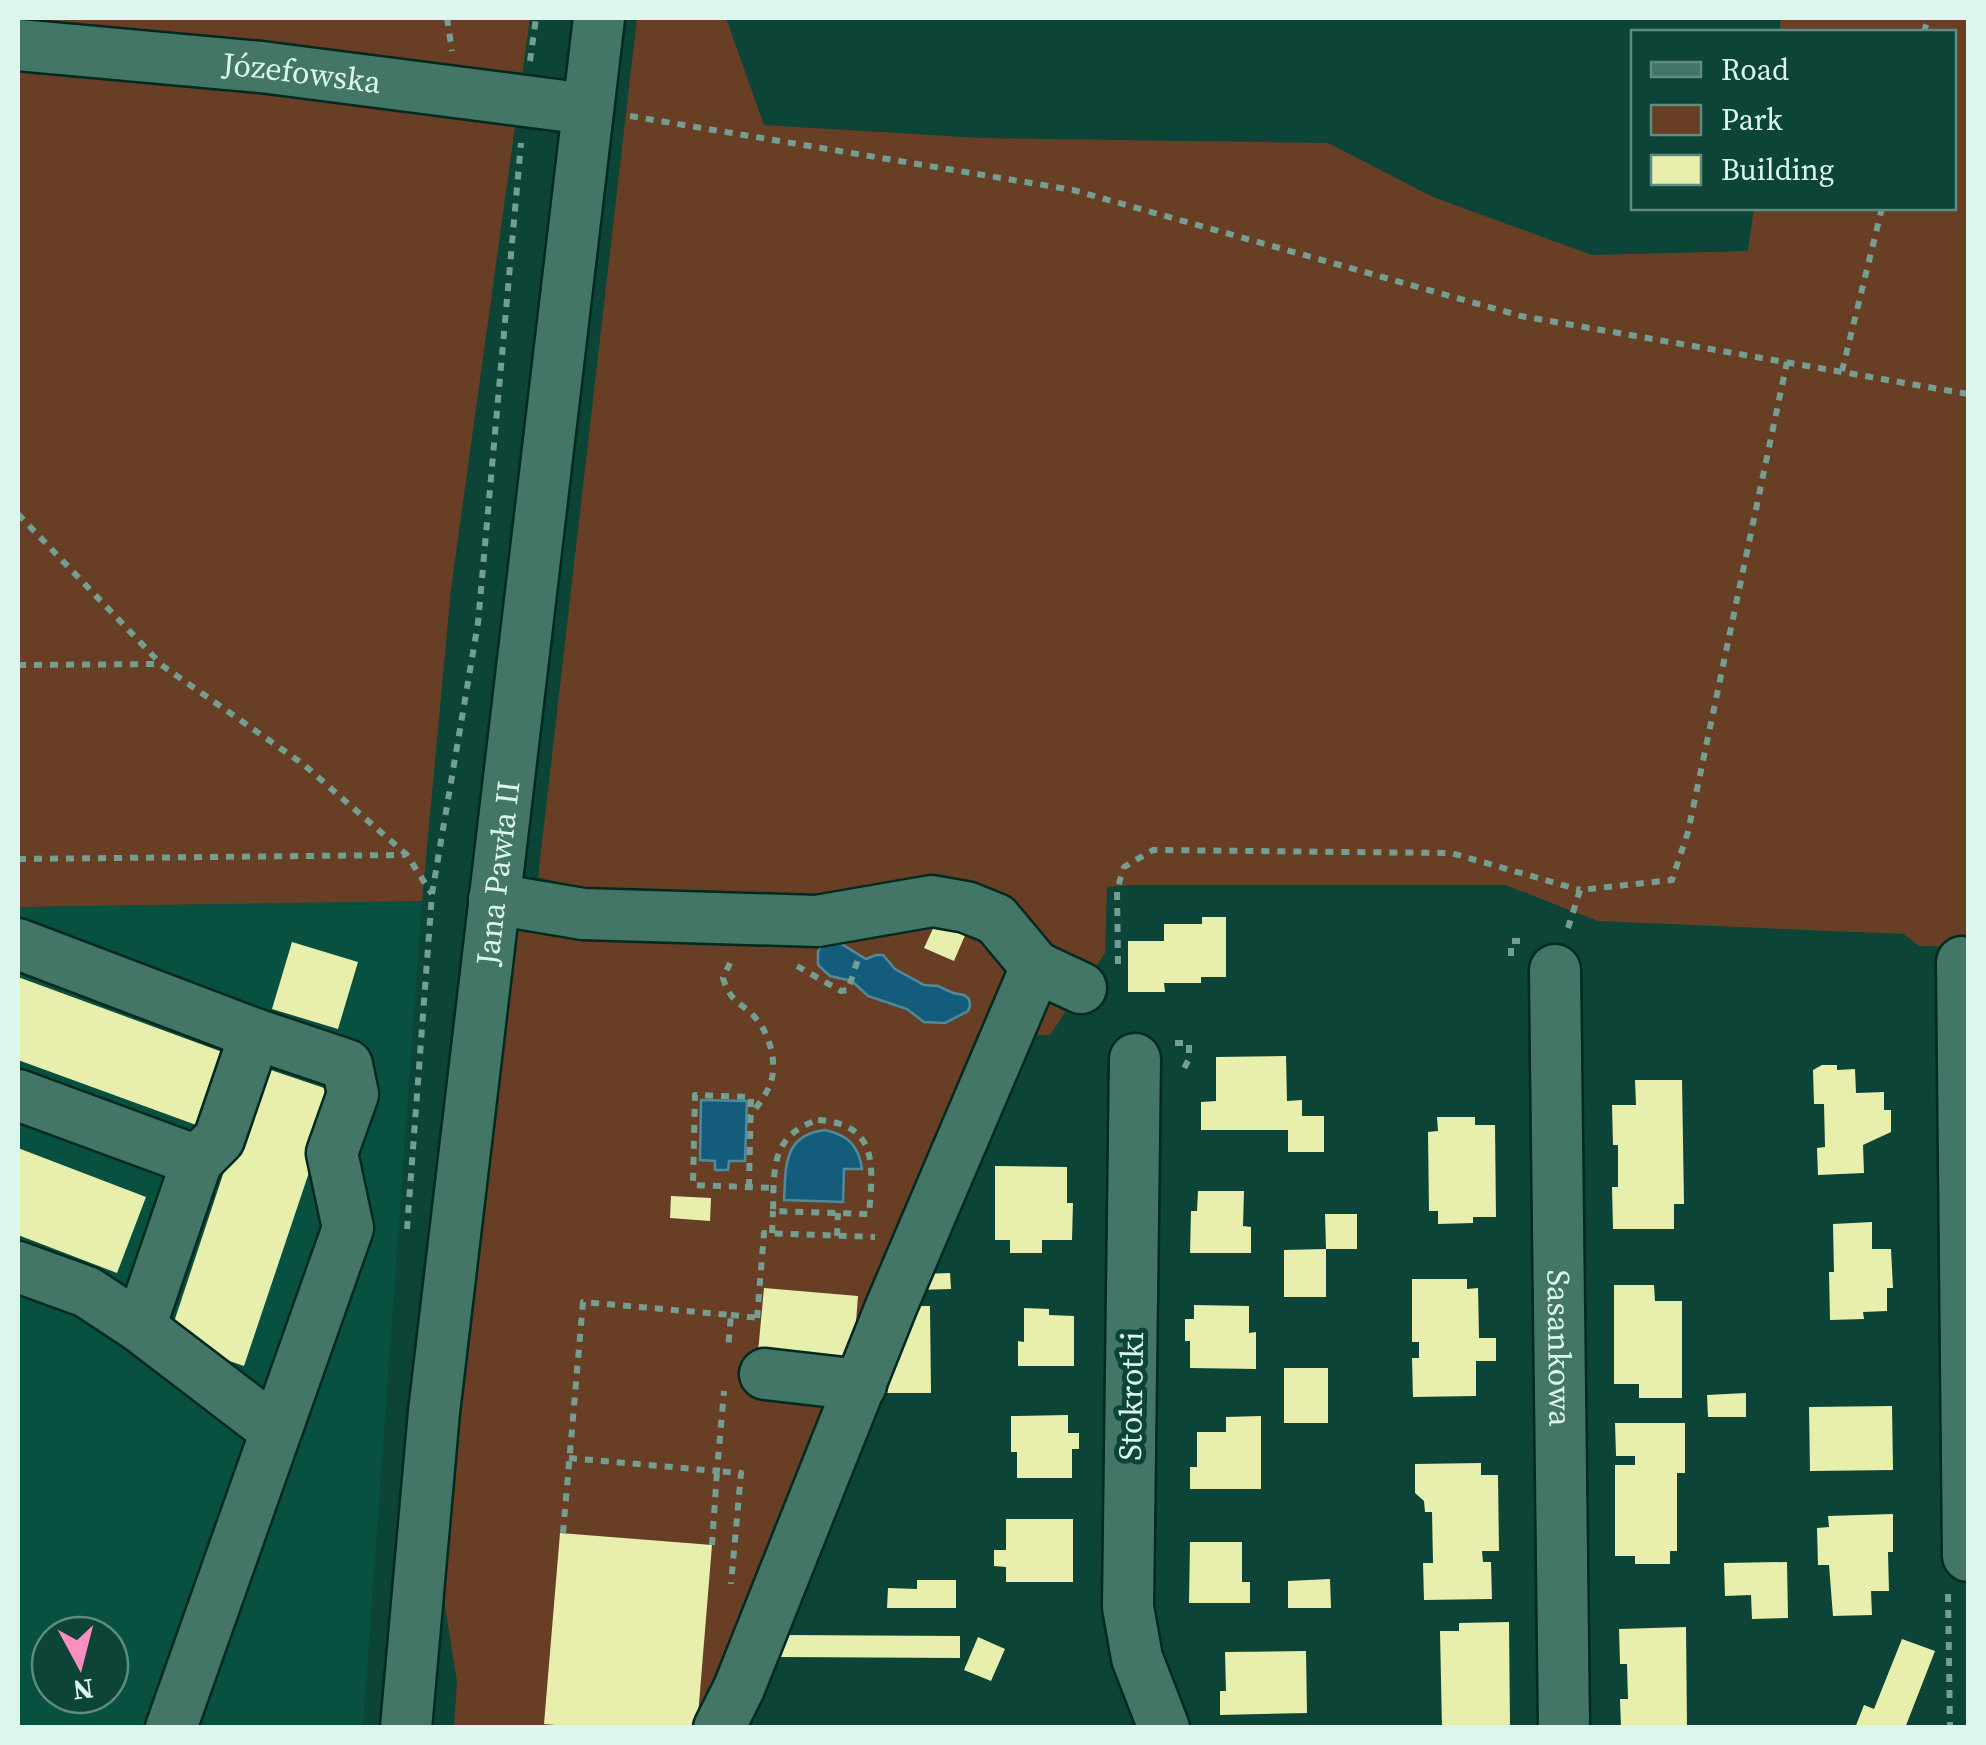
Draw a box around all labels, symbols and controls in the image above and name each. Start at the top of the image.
legend [1631,30,1956,210]
street label: Józefowska [219,42,384,104]
text: Road [1721,49,1789,90]
text: Park [1721,99,1783,140]
text: Building [1721,149,1834,190]
street label: Jana Pawła II [465,778,531,969]
street label: Sasankowa [1537,1269,1582,1427]
street label: Stokrotki [1108,1331,1154,1461]
north arrow [30,1615,130,1715]
text: N [71,1670,95,1710]

